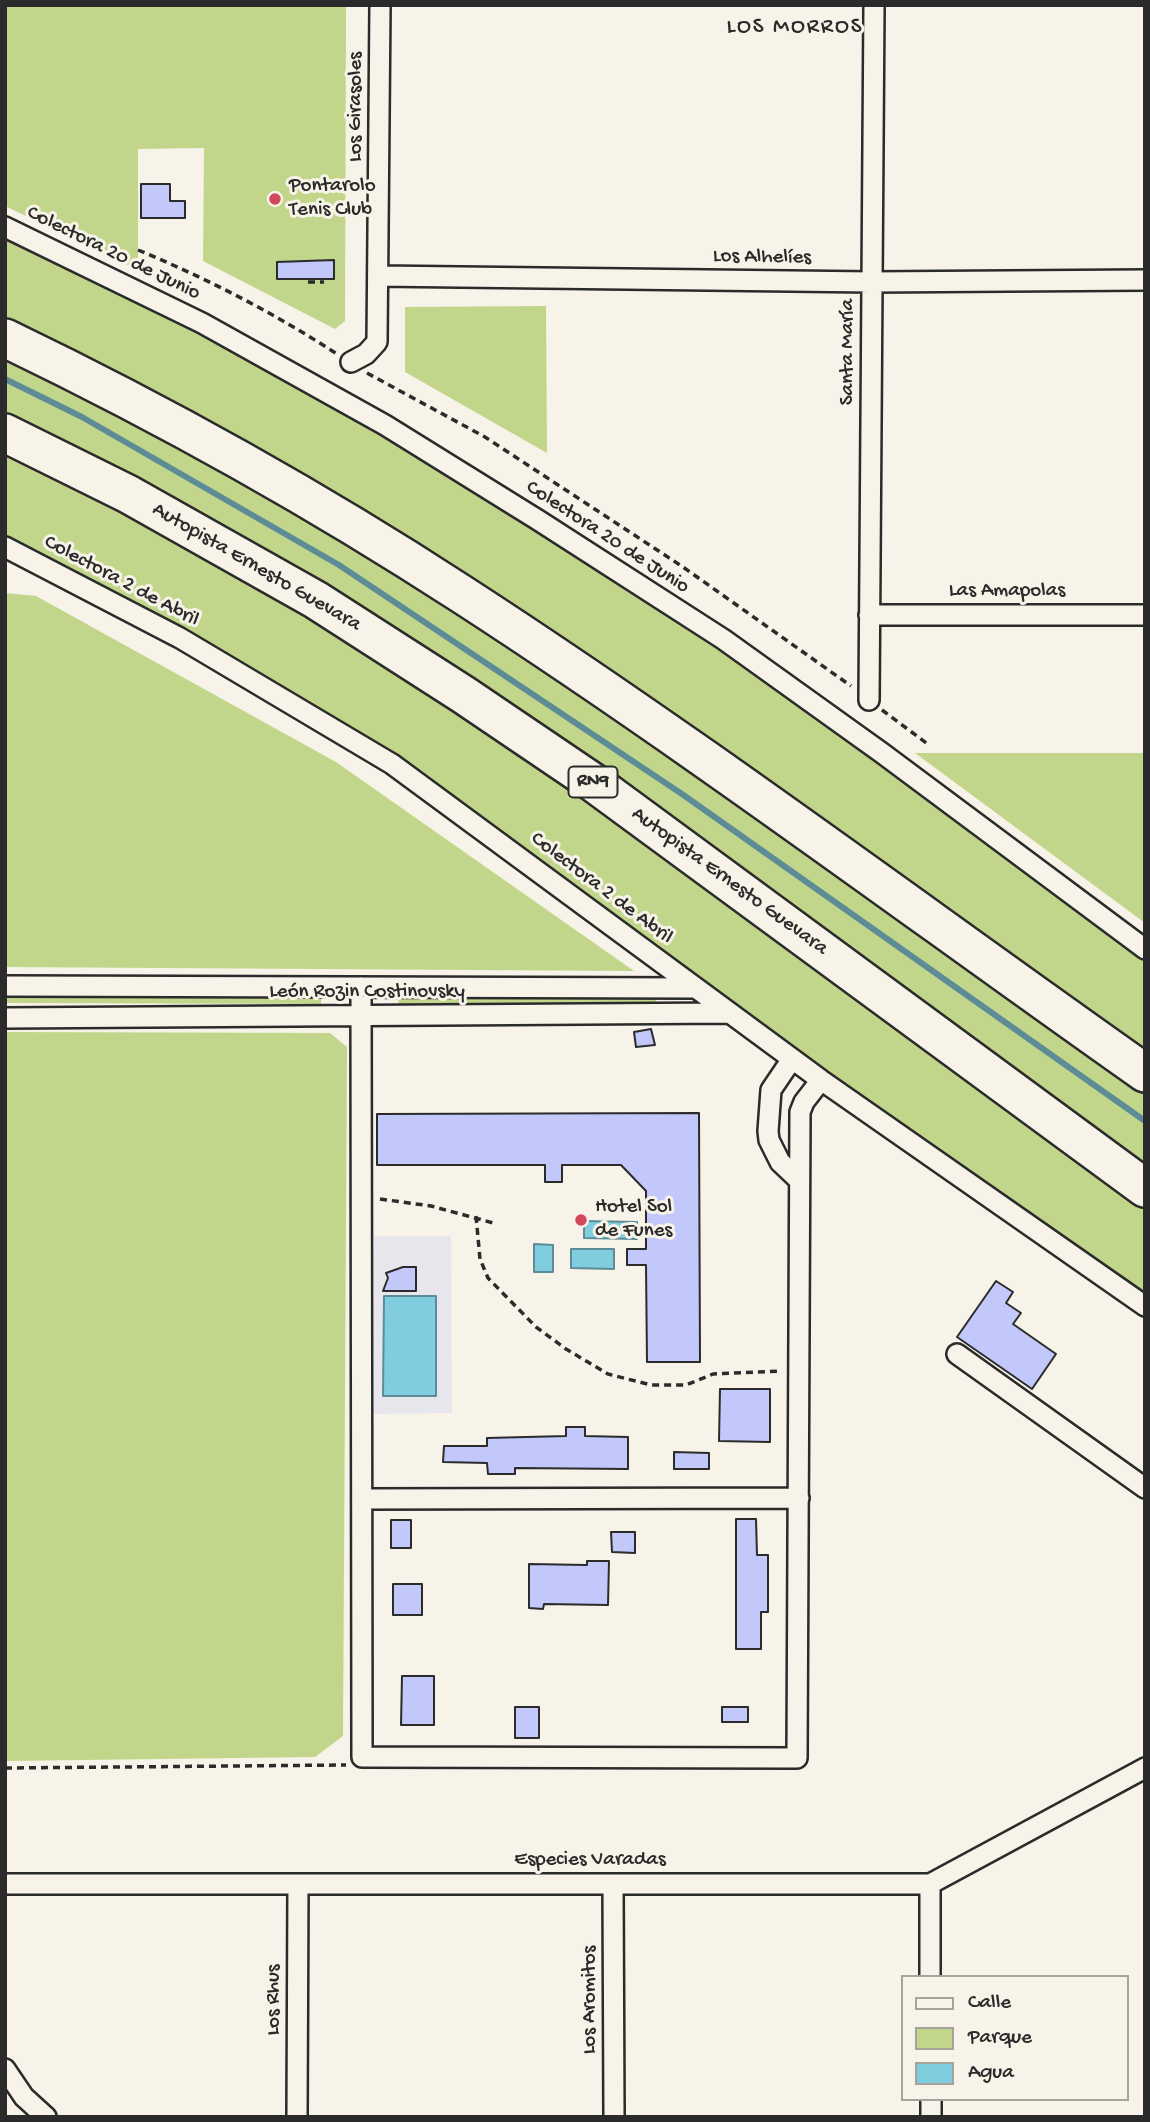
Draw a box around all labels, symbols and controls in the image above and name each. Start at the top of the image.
district label: LOS MORROS [728,14,862,42]
street label: Los Girasoles [344,52,370,162]
place label: Pontarolo Tenis Club [289,174,376,224]
marker: Pontarolo Tenis Club [267,191,283,207]
street label: Colectora 20 de Junio [22,201,204,307]
street label: Los Alhelíes [713,245,811,271]
street label: Santa María [836,299,862,405]
street label: Colectora 20 de Junio [520,476,694,600]
street label: Autopista Ernesto Guevara [147,498,365,638]
street label: Colectora 2 de Abril [39,531,203,633]
street label: Las Amapolas [949,579,1065,605]
road number: RN9 [568,766,618,797]
street label: Autopista Ernesto Guevara [626,802,832,962]
street label: Colectora 2 de Abril [525,827,677,951]
street label: León Rozin Costinovsky [269,980,465,1006]
place label: Hotel Sol de Funes [595,1195,672,1245]
marker: Hotel Sol de Funes [573,1212,589,1228]
street label: Especies Varadas [514,1848,666,1874]
street label: Los Aromitos [578,1946,604,2054]
street label: Los Rhus [262,1964,288,2036]
legend [902,1975,1129,2101]
text: Calle [968,1991,1011,2016]
text: Parque [968,2026,1032,2051]
text: Agua [968,2061,1014,2086]

